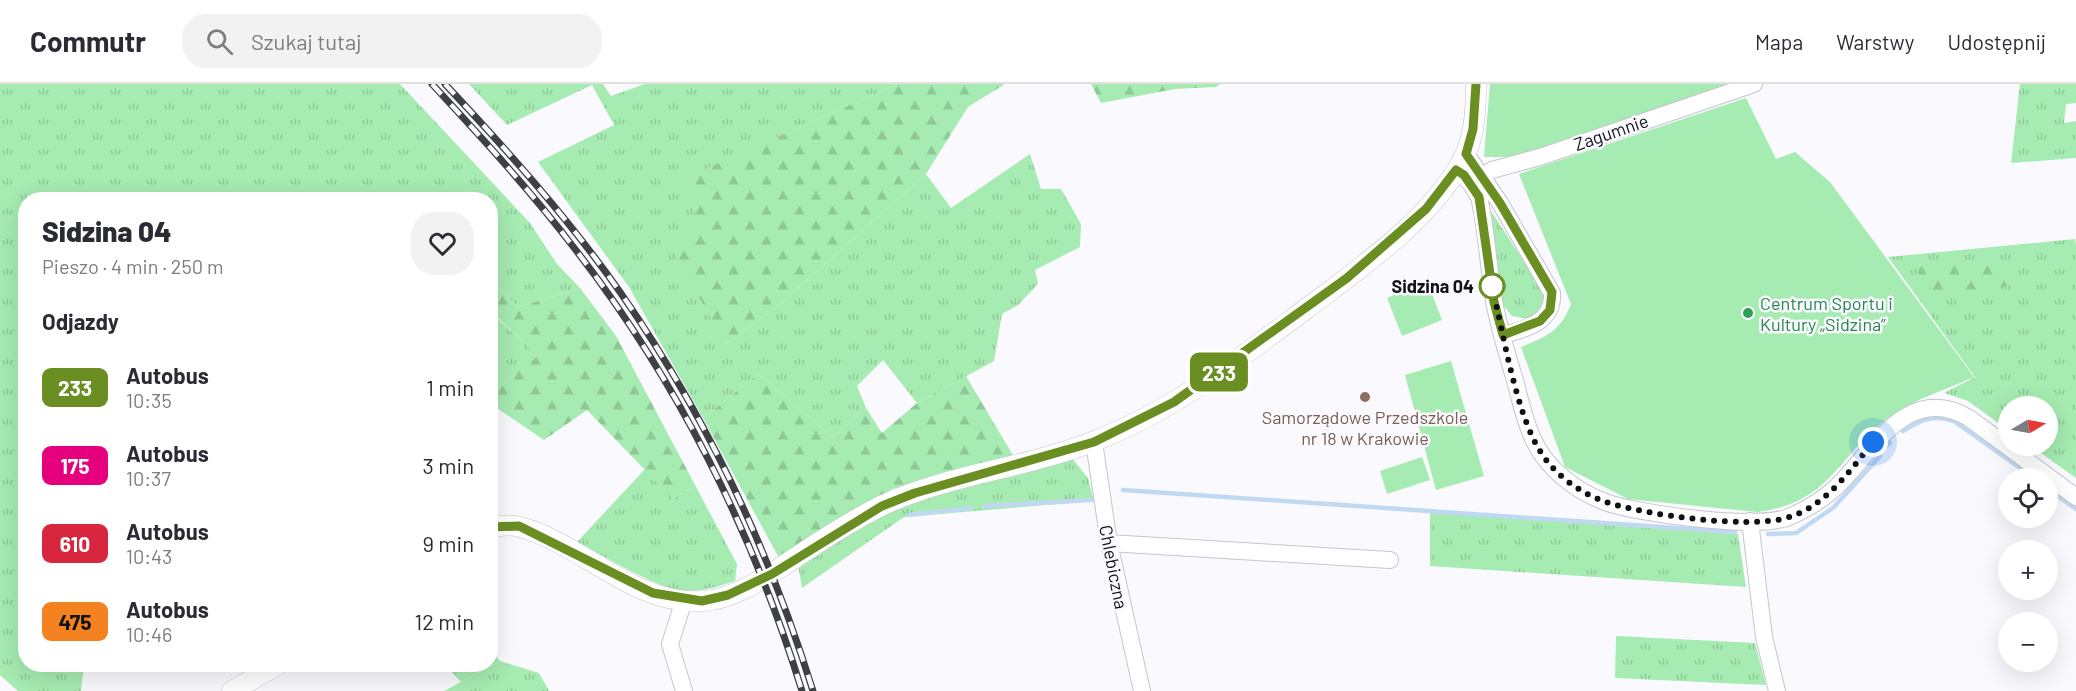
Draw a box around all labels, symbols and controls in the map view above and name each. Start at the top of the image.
search box [182,14,602,68]
text: Commutr [30,24,146,58]
icon: search [203,25,236,58]
text: Szukaj tutaj [251,28,362,54]
text: Mapa [1755,29,1803,54]
text: Warstwy [1836,29,1914,54]
text: Udostępnij [1947,29,2046,54]
street label: Zagumnie [1571,109,1651,155]
button: heart [411,212,474,275]
text: Sidzina 04 [42,214,172,248]
text: Pieszo · 4 min · 250 m [42,254,224,278]
marker: Sidzina 04 [1479,273,1505,299]
place label: Sidzina 04 [1392,275,1474,297]
place label: Centrum Sportu i Kultury „Sidzina” [1760,292,1893,335]
marker: Centrum Sportu i Kultury „Sidzina” [1741,306,1755,320]
text: Odjazdy [42,308,119,334]
line badge: 233 [1184,352,1254,392]
text: 233 [1202,360,1236,385]
text: Autobus [126,362,209,388]
text: 1 min [426,374,474,400]
text: 233 [58,375,92,400]
text: 10:35 [126,388,172,412]
marker: Samorządowe Przedszkole nr 18 w Krakowie [1358,390,1372,404]
north arrow [1998,396,2058,456]
map controls [1998,396,2058,672]
place label: Samorządowe Przedszkole nr 18 w Krakowie [1262,406,1468,449]
your location [1858,427,1888,457]
text: Autobus [126,440,209,466]
text: 3 min [423,452,474,478]
text: 175 [60,453,90,478]
text: 10:37 [126,466,171,490]
button: locate [1998,468,2058,528]
text: Autobus [126,518,209,544]
street label: Chlebiczna [1095,523,1133,611]
text: 9 min [422,530,474,556]
text: 610 [60,531,90,556]
button: + [1998,540,2058,600]
text: 10:43 [126,544,172,568]
text: Autobus [126,596,209,622]
text: 12 min [414,608,474,634]
text: 475 [59,609,91,634]
button: − [1998,612,2058,672]
text: 10:46 [126,622,172,646]

